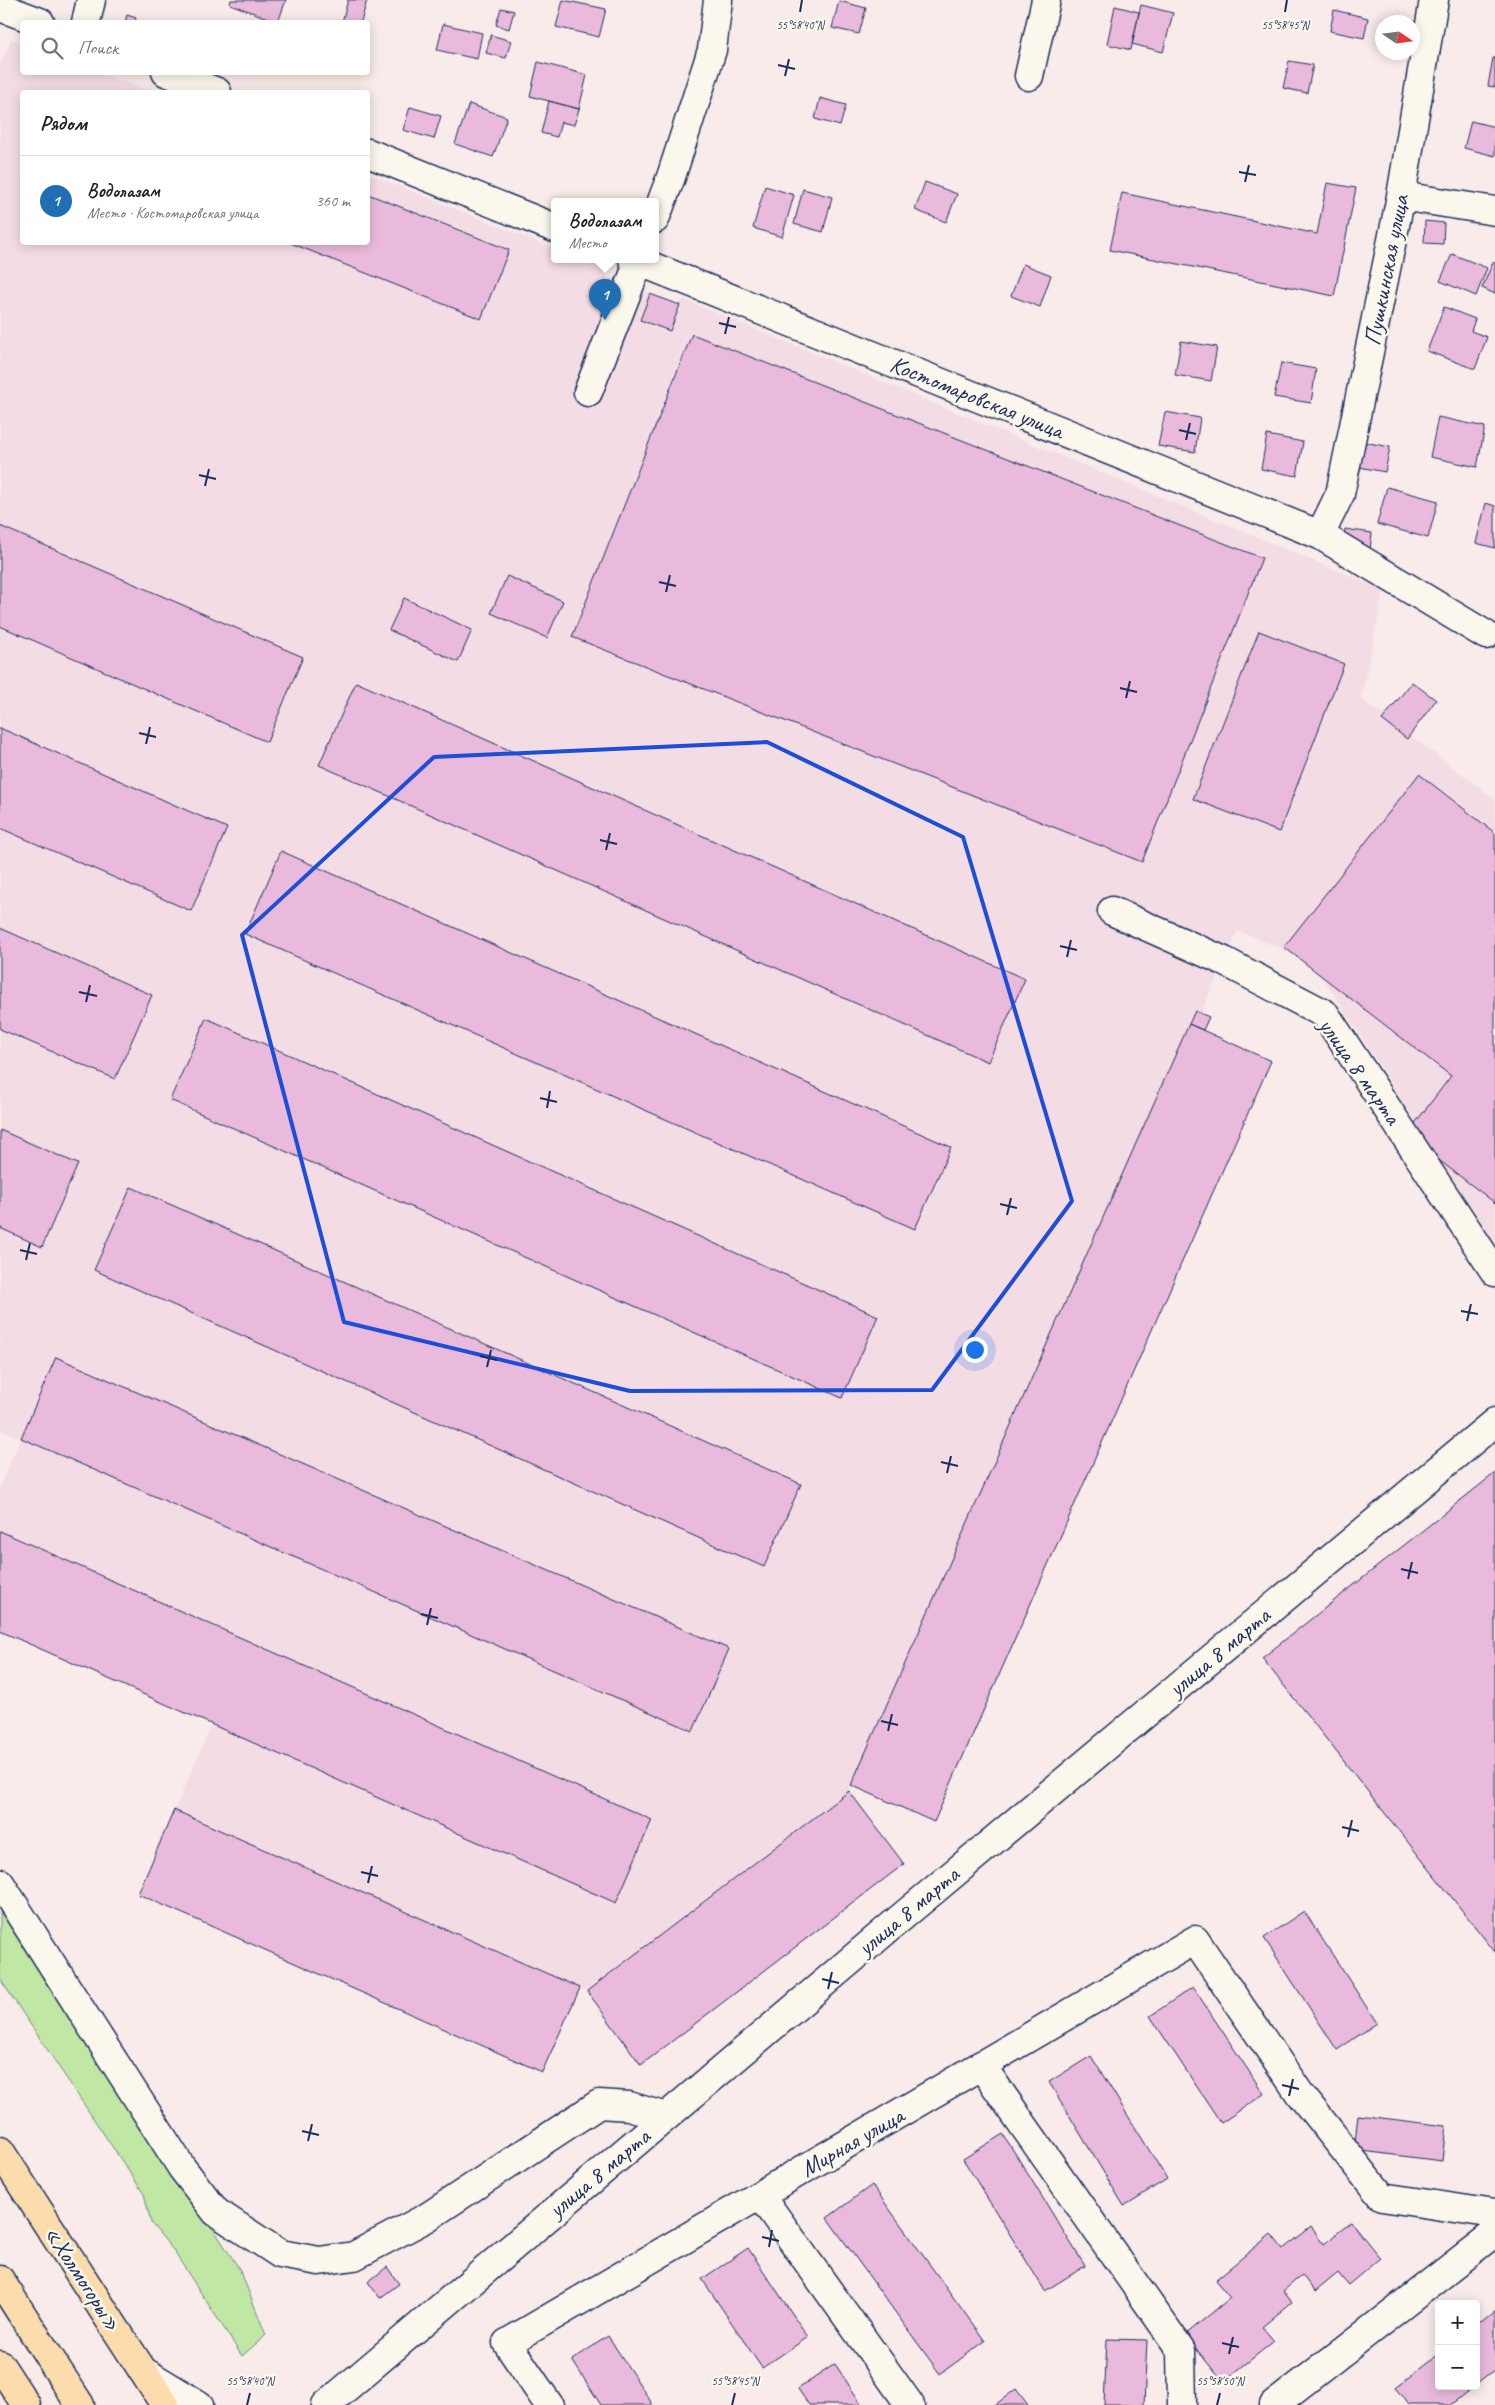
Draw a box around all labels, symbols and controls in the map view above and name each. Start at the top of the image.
north arrow [1375,15,1420,60]
text: 55°58'40"N [776,17,825,33]
text: 55°58'45"N [1261,17,1310,33]
search box [20,20,370,75]
icon: search [38,34,66,62]
text: Поиск [78,36,118,60]
text: Рядом [40,110,87,136]
text: Водолазам [87,179,160,203]
text: 1 [52,191,60,211]
text: 360 m [316,191,350,211]
street label: Пушкинская улица [1357,191,1416,348]
popup [551,198,659,263]
text: Место · Костомаровская улица [87,203,259,223]
text: Водолазам [569,209,641,233]
text: Место [569,233,607,253]
pin: 1 [589,279,621,320]
street label: Костомаровская улица [886,349,1070,446]
street label: улица 8 марта [1311,1010,1409,1131]
your location [962,1337,988,1363]
street label: улица 8 марта [1160,1600,1277,1705]
street label: улица 8 марта [849,1859,966,1964]
street label: Мирная улица [795,2099,911,2184]
street label: улица 8 марта [540,2121,657,2226]
street label: «Холмогоры» [38,2220,128,2336]
map controls [1435,2300,1480,2390]
button: + [1435,2300,1480,2345]
button: − [1435,2345,1480,2390]
text: 55°58'40"N [226,2373,275,2389]
text: 55°58'45"N [711,2373,760,2389]
text: 55°58'50"N [1196,2373,1245,2389]

